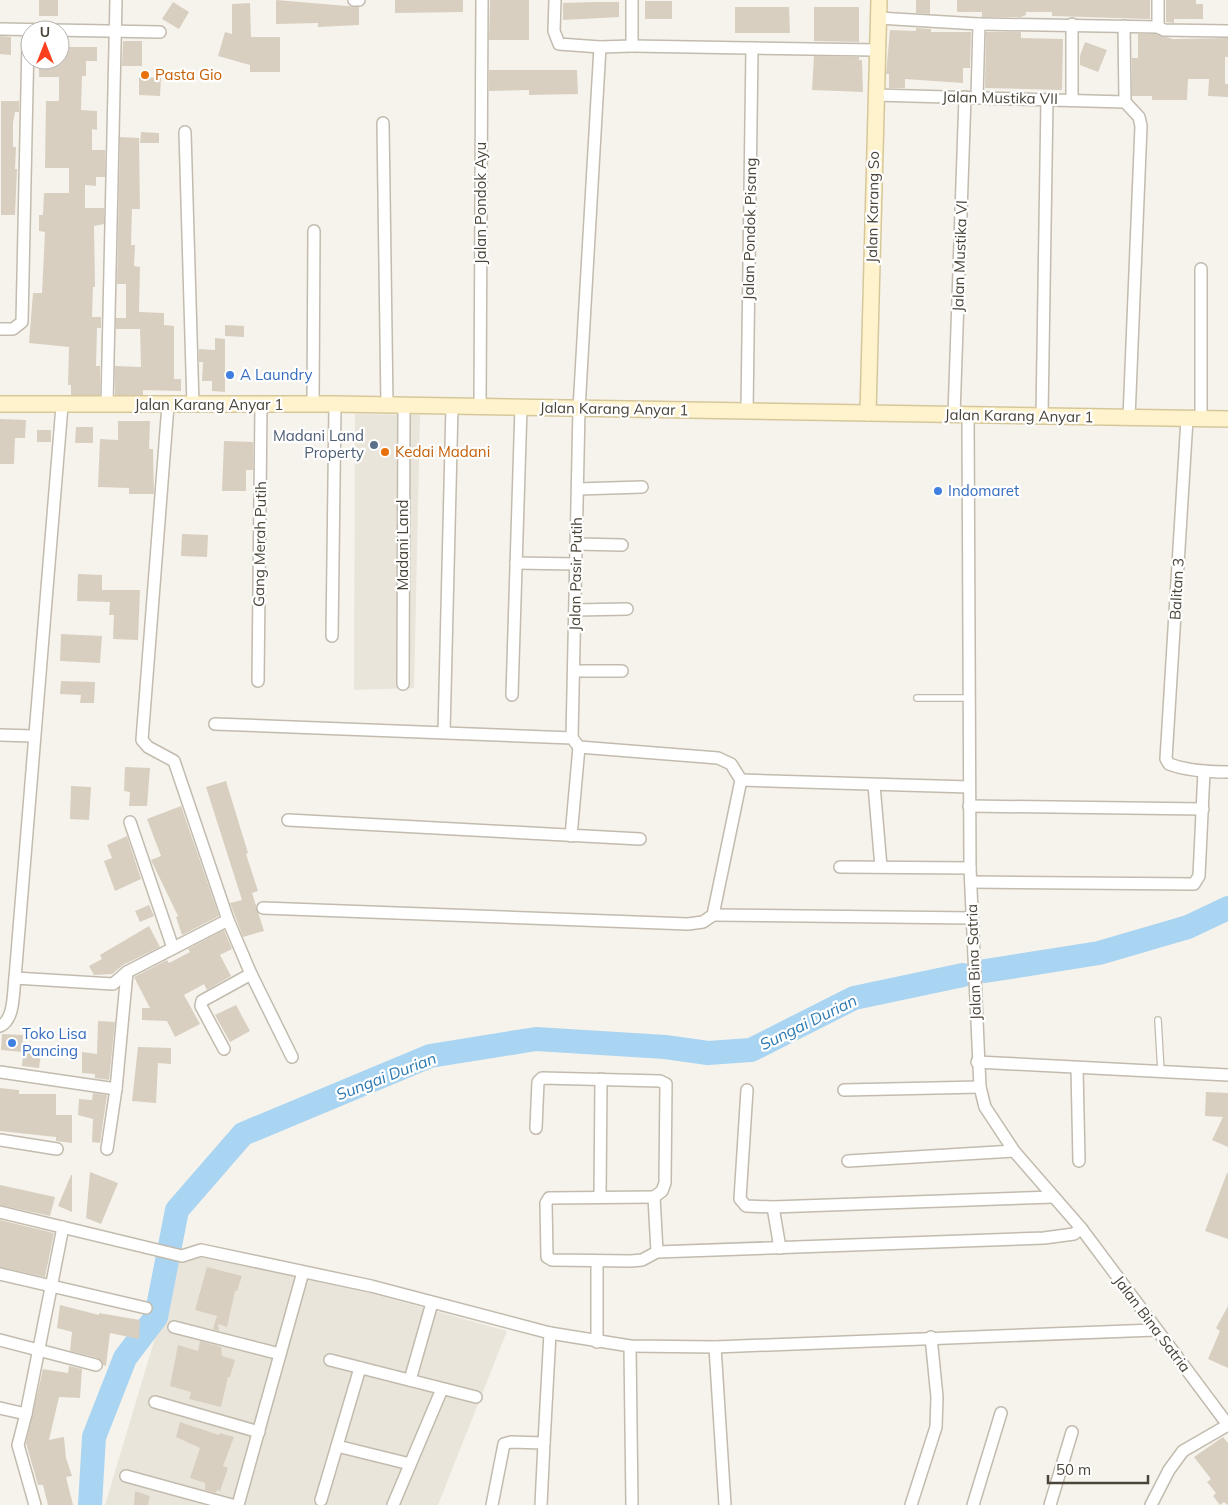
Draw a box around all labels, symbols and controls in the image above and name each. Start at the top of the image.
north arrow [20,20,70,70]
text: U [40,23,50,41]
place label: Pasta Gio [155,65,222,84]
marker: Pasta Gio [139,69,151,81]
street label: Jalan Mustika VII [942,87,1058,108]
street label: Jalan Pondok Ayu [471,142,490,264]
street label: Jalan Karang So [862,151,883,263]
street label: Jalan Pondok Pisang [739,157,760,301]
street label: Jalan Mustika VI [948,200,971,312]
place label: A Laundry [240,365,312,384]
marker: A Laundry [224,369,236,381]
street label: Jalan Karang Anyar 1 [135,395,283,414]
street label: Jalan Karang Anyar 1 [539,398,689,419]
street label: Jalan Karang Anyar 1 [944,405,1094,426]
place label: Madani Land Property [273,426,364,462]
marker: Madani Land Property [368,439,380,451]
place label: Kedai Madani [395,442,490,461]
marker: Kedai Madani [379,446,391,458]
street label: Gang Merah Putih [249,481,270,607]
place label: Indomaret [948,481,1019,500]
marker: Indomaret [932,485,944,497]
street label: Madani Land [393,499,412,591]
street label: Jalan Pasir Putih [565,517,586,631]
street label: Balitan 3 [1165,557,1188,621]
street label: Jalan Bina Satria [962,904,985,1020]
water label: Sungai Durian [756,990,860,1054]
place label: Toko Lisa Pancing [22,1024,87,1060]
marker: Toko Lisa Pancing [6,1037,18,1049]
water label: Sungai Durian [333,1048,439,1104]
street label: Jalan Bina Satria [1110,1272,1195,1376]
scale bar [1048,1452,1148,1484]
text: 50 m [1056,1460,1091,1479]

